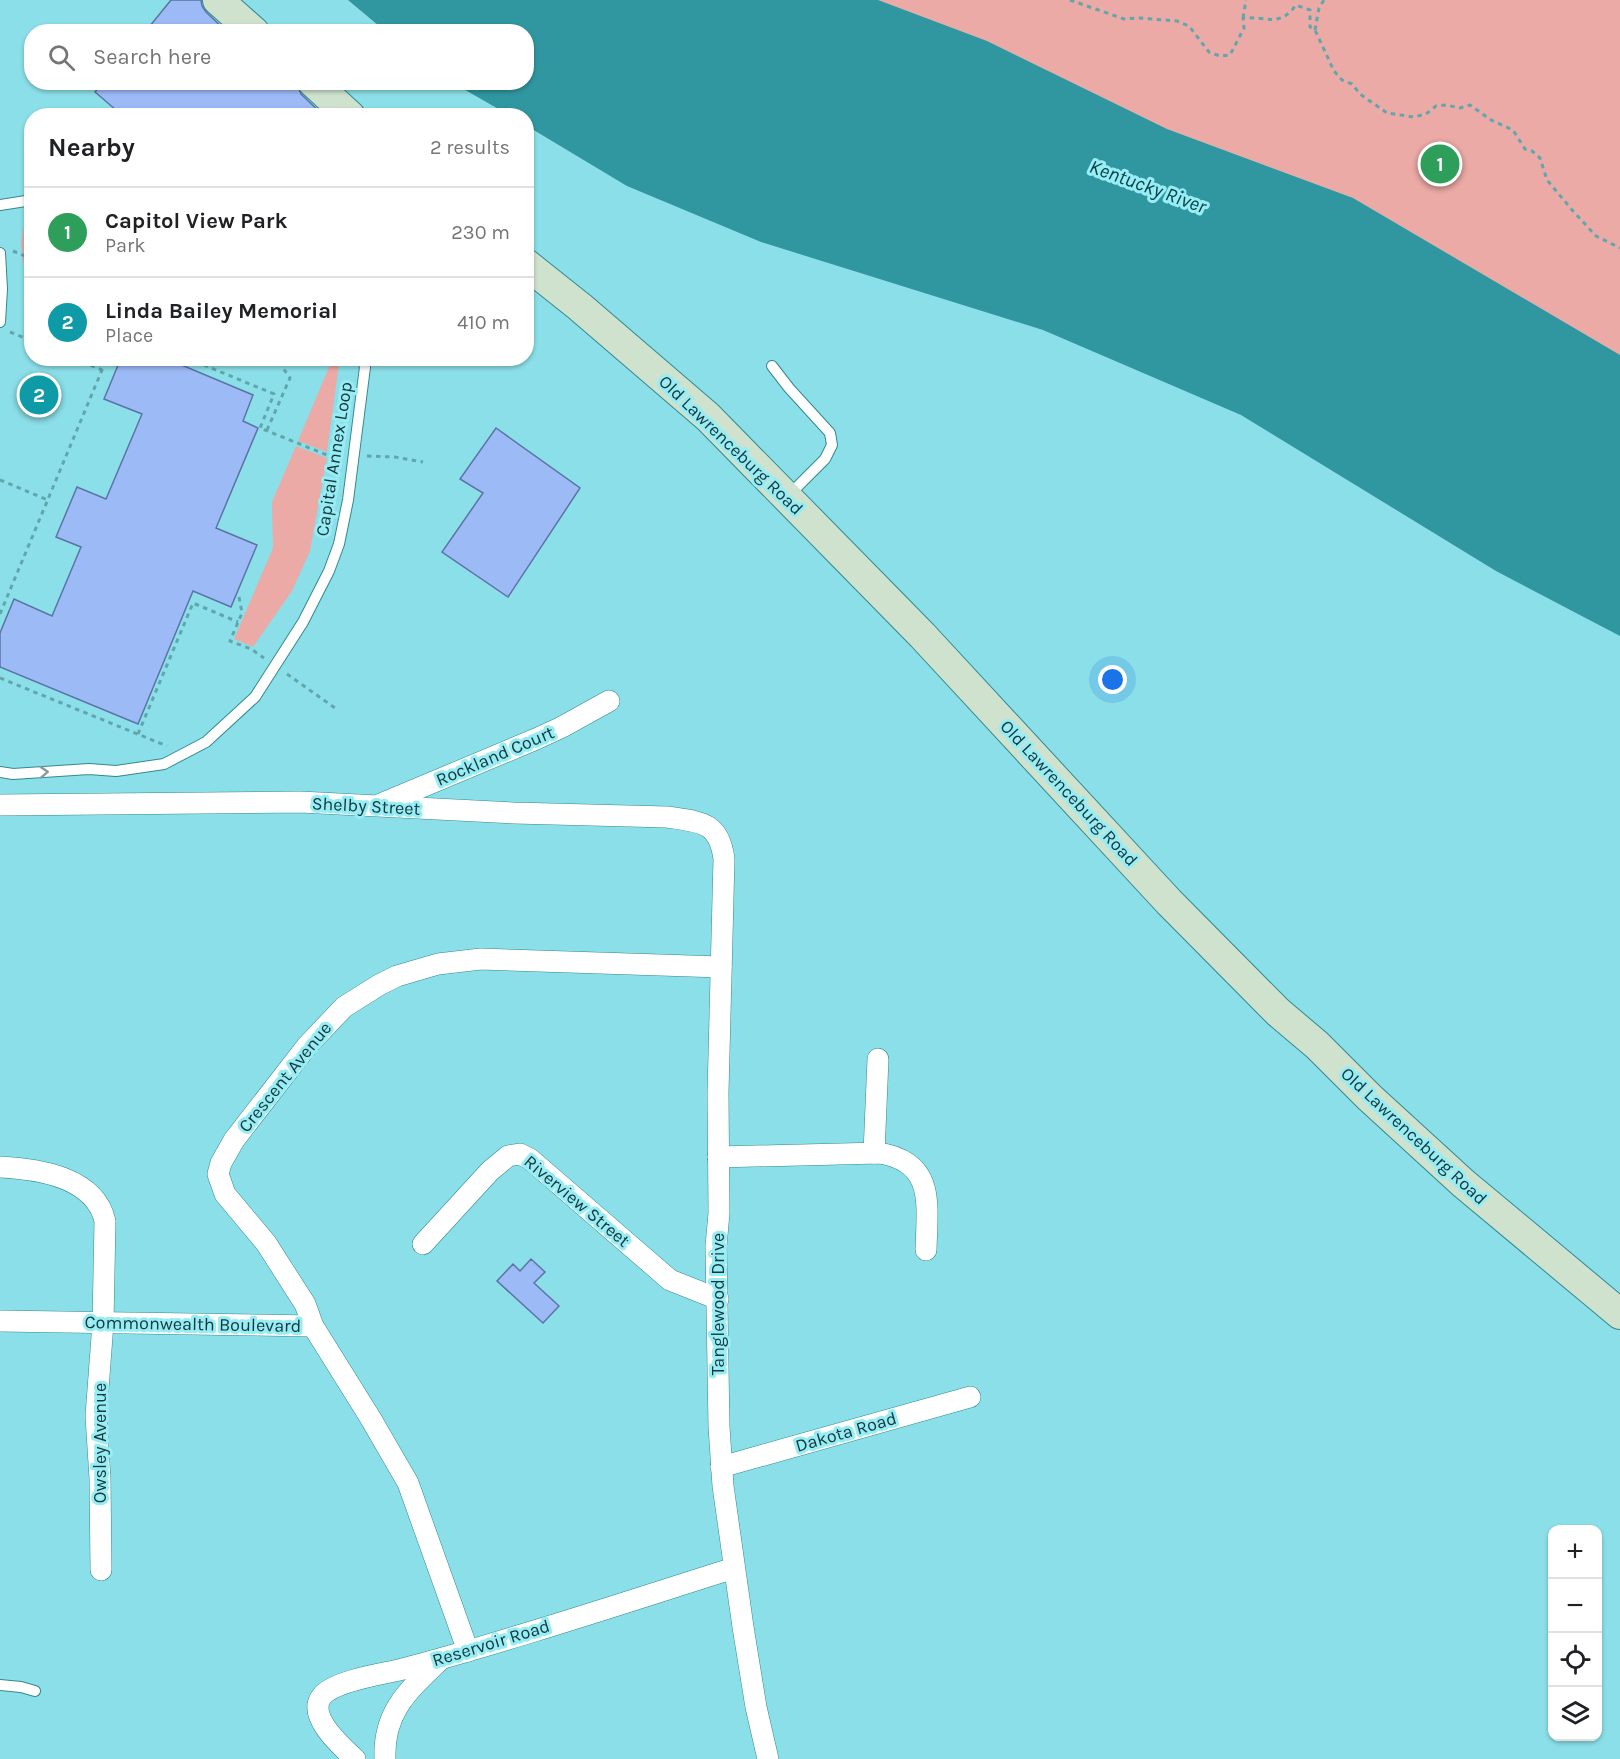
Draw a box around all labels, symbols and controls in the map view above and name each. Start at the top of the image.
search box [24,24,534,90]
icon: search [45,41,78,74]
text: Search here [93,44,211,70]
text: Nearby [48,132,135,163]
text: 2 results [430,136,510,159]
pin: 1 [1420,142,1460,186]
water label: Kentucky River [1086,155,1210,219]
text: Capitol View Park [105,208,288,234]
text: 1 [64,221,71,244]
text: 230 m [451,221,510,244]
text: Park [105,234,146,257]
text: Linda Bailey Memorial [105,298,338,324]
text: 2 [61,311,74,334]
text: 410 m [457,311,510,334]
text: Place [105,324,153,347]
street label: Old Lawrenceburg Road [654,370,808,520]
pin: 2 [20,372,58,418]
street label: Capital Annex Loop [311,380,357,538]
your location [1098,665,1127,694]
street label: Old Lawrenceburg Road [996,715,1142,871]
street label: Rockland Court [433,721,558,791]
one-way arrow [40,766,49,779]
street label: Shelby Street [311,792,421,820]
street label: Crescent Avenue [234,1017,336,1137]
street label: Old Lawrenceburg Road [1336,1063,1492,1209]
street label: Riverview Street [520,1150,635,1252]
street label: Tanglewood Drive [707,1233,729,1375]
street label: Commonwealth Boulevard [84,1311,302,1337]
street label: Owsley Avenue [89,1383,111,1503]
street label: Dakota Road [793,1407,899,1457]
map controls [1548,1525,1602,1741]
button: + [1548,1525,1602,1579]
button: − [1548,1579,1602,1633]
street label: Reservoir Road [429,1615,553,1671]
button: locate [1548,1633,1602,1687]
button: layers [1548,1687,1602,1741]

